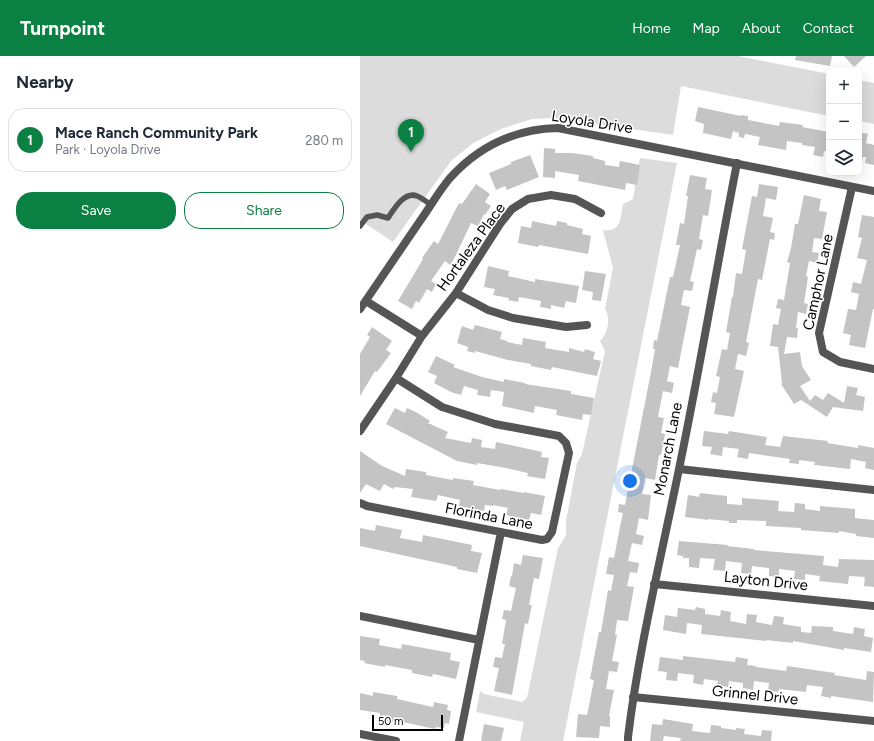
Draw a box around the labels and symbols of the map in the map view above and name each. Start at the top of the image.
street label: Loyola Drive [550,107,634,137]
pin: 1 [398,119,424,152]
street label: Hortaleza Place [433,199,509,295]
street label: Camphor Lane [799,232,837,332]
street label: Monarch Lane [650,401,686,497]
your location [620,471,640,491]
street label: Florinda Lane [443,499,535,533]
street label: Layton Drive [723,568,809,594]
street label: Grinnel Drive [711,682,799,708]
scale bar [372,713,443,732]

